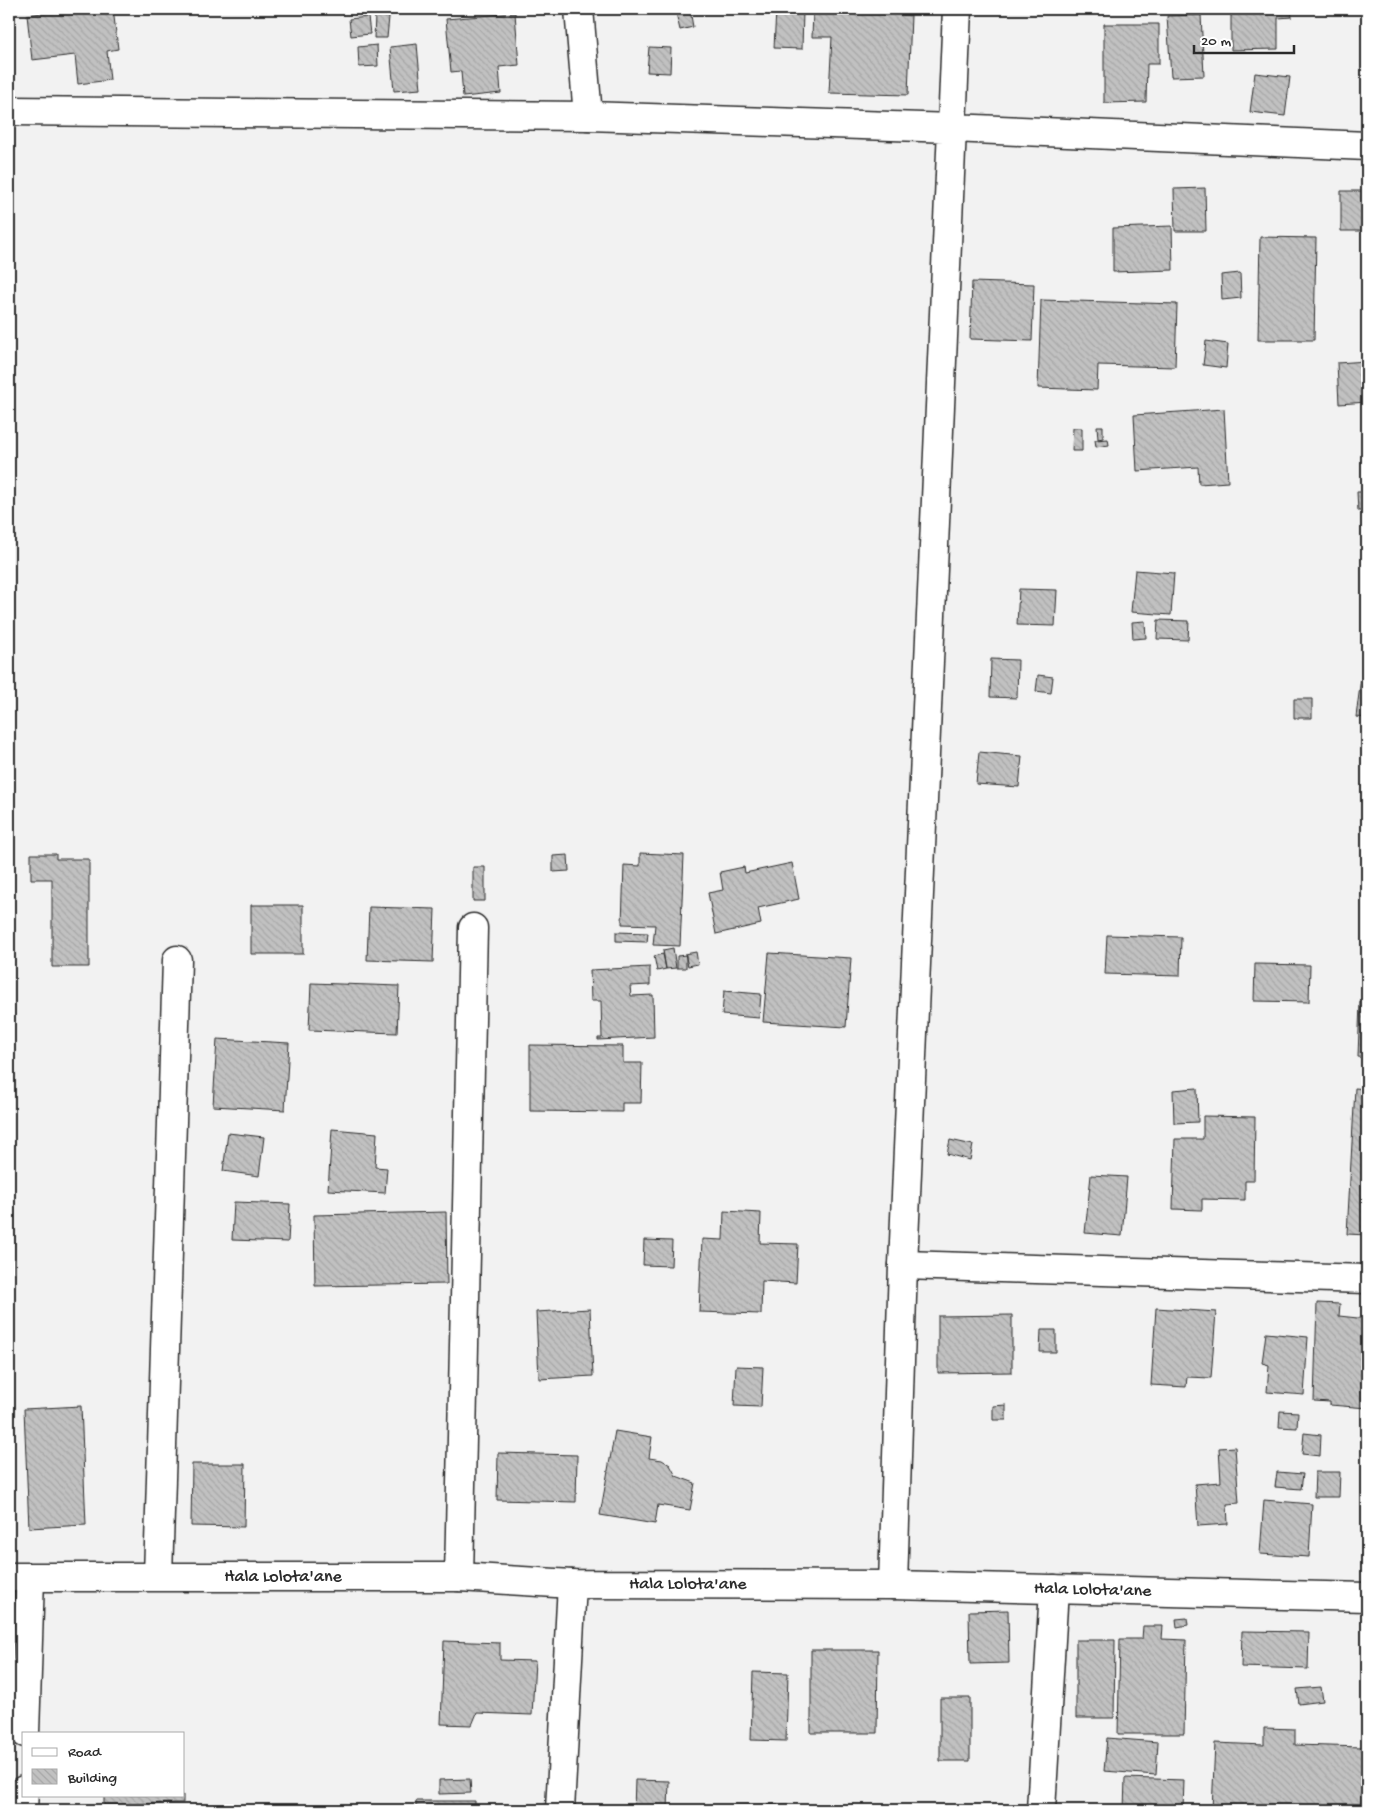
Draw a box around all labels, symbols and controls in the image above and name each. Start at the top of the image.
scale bar [1194,22,1294,54]
text: 20 m [1201,33,1231,51]
street label: Hala Lolota'ane [224,1567,342,1588]
street label: Hala Lolota'ane [629,1574,747,1595]
street label: Hala Lolota'ane [1034,1578,1152,1602]
legend [22,1732,185,1796]
text: Road [68,1744,102,1762]
text: Building [67,1770,117,1788]

